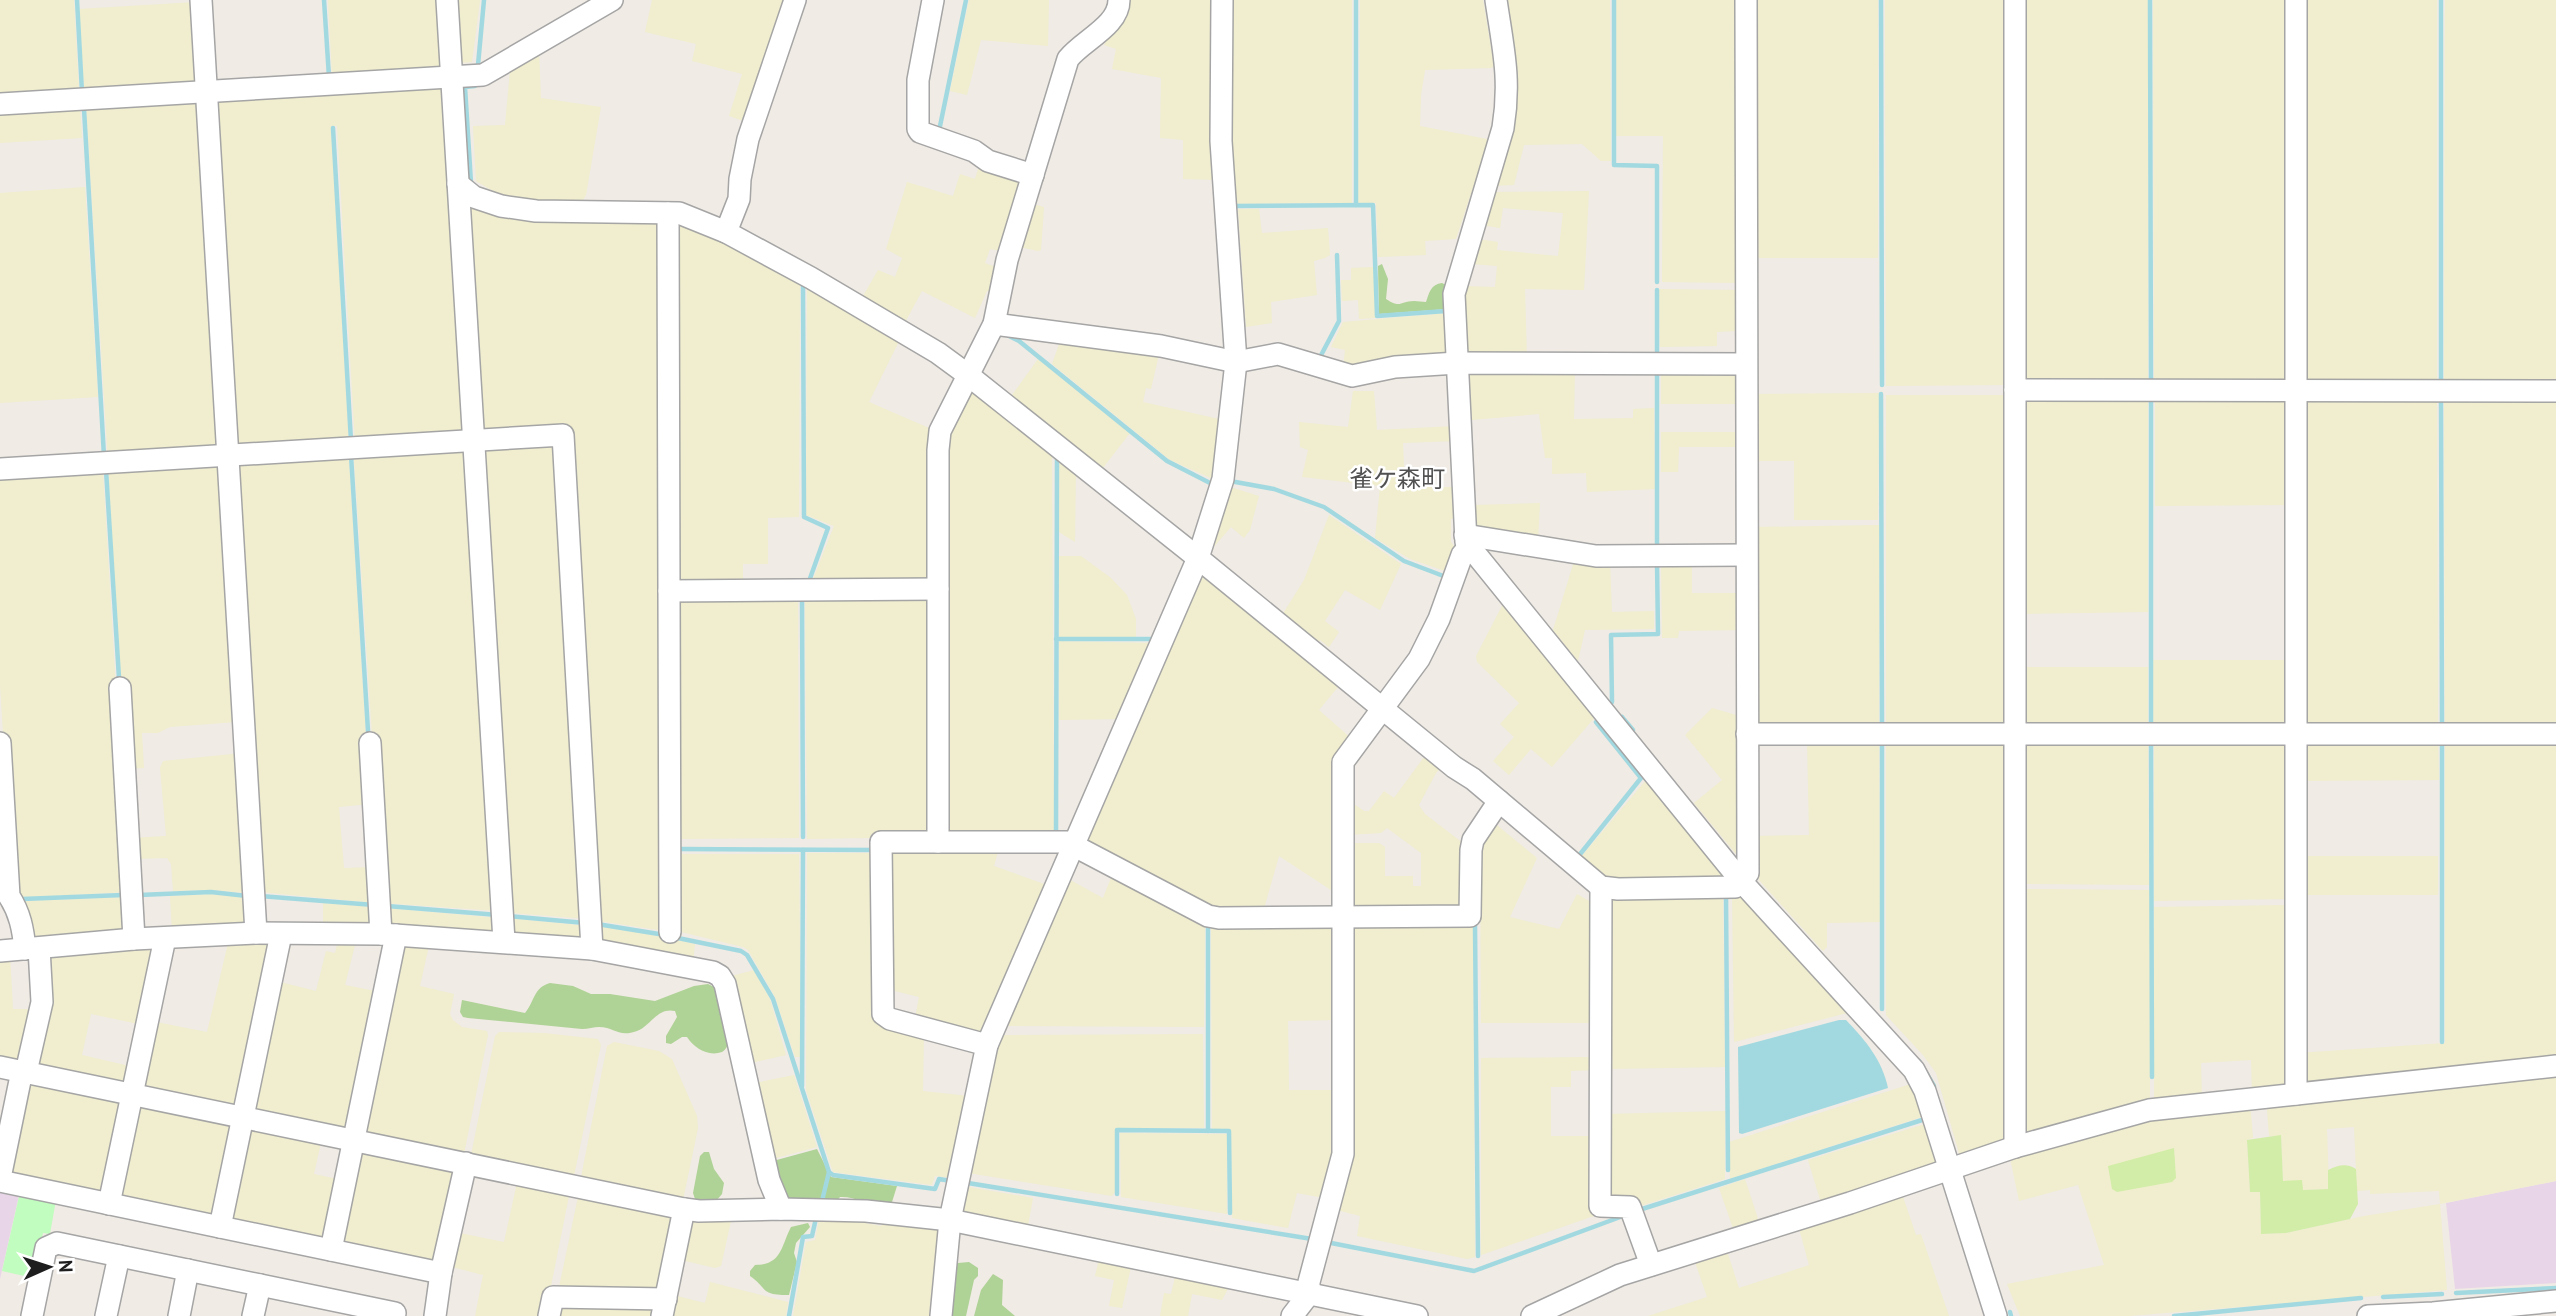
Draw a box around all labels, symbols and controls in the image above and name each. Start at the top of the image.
district label: 雀ケ森町 [1349,463,1445,494]
north arrow [14,1232,84,1302]
text: N [54,1259,78,1273]

